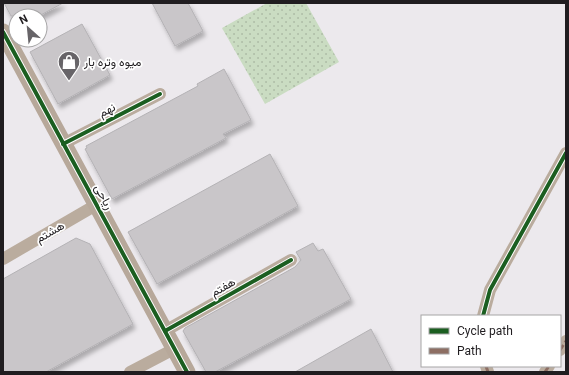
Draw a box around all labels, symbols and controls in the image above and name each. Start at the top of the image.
north arrow [8,8,48,48]
text: N [17,12,30,27]
shop icon: میوه وتره بار [56,49,82,82]
place label: میوه وتره بار [83,55,141,70]
street label: نهم [96,100,118,121]
street label: ریاحی [91,182,116,213]
street label: هشتم [33,218,67,247]
street label: هفتم [208,275,238,300]
legend [421,315,561,367]
text: Cycle path [457,324,513,338]
text: Path [457,344,482,358]

